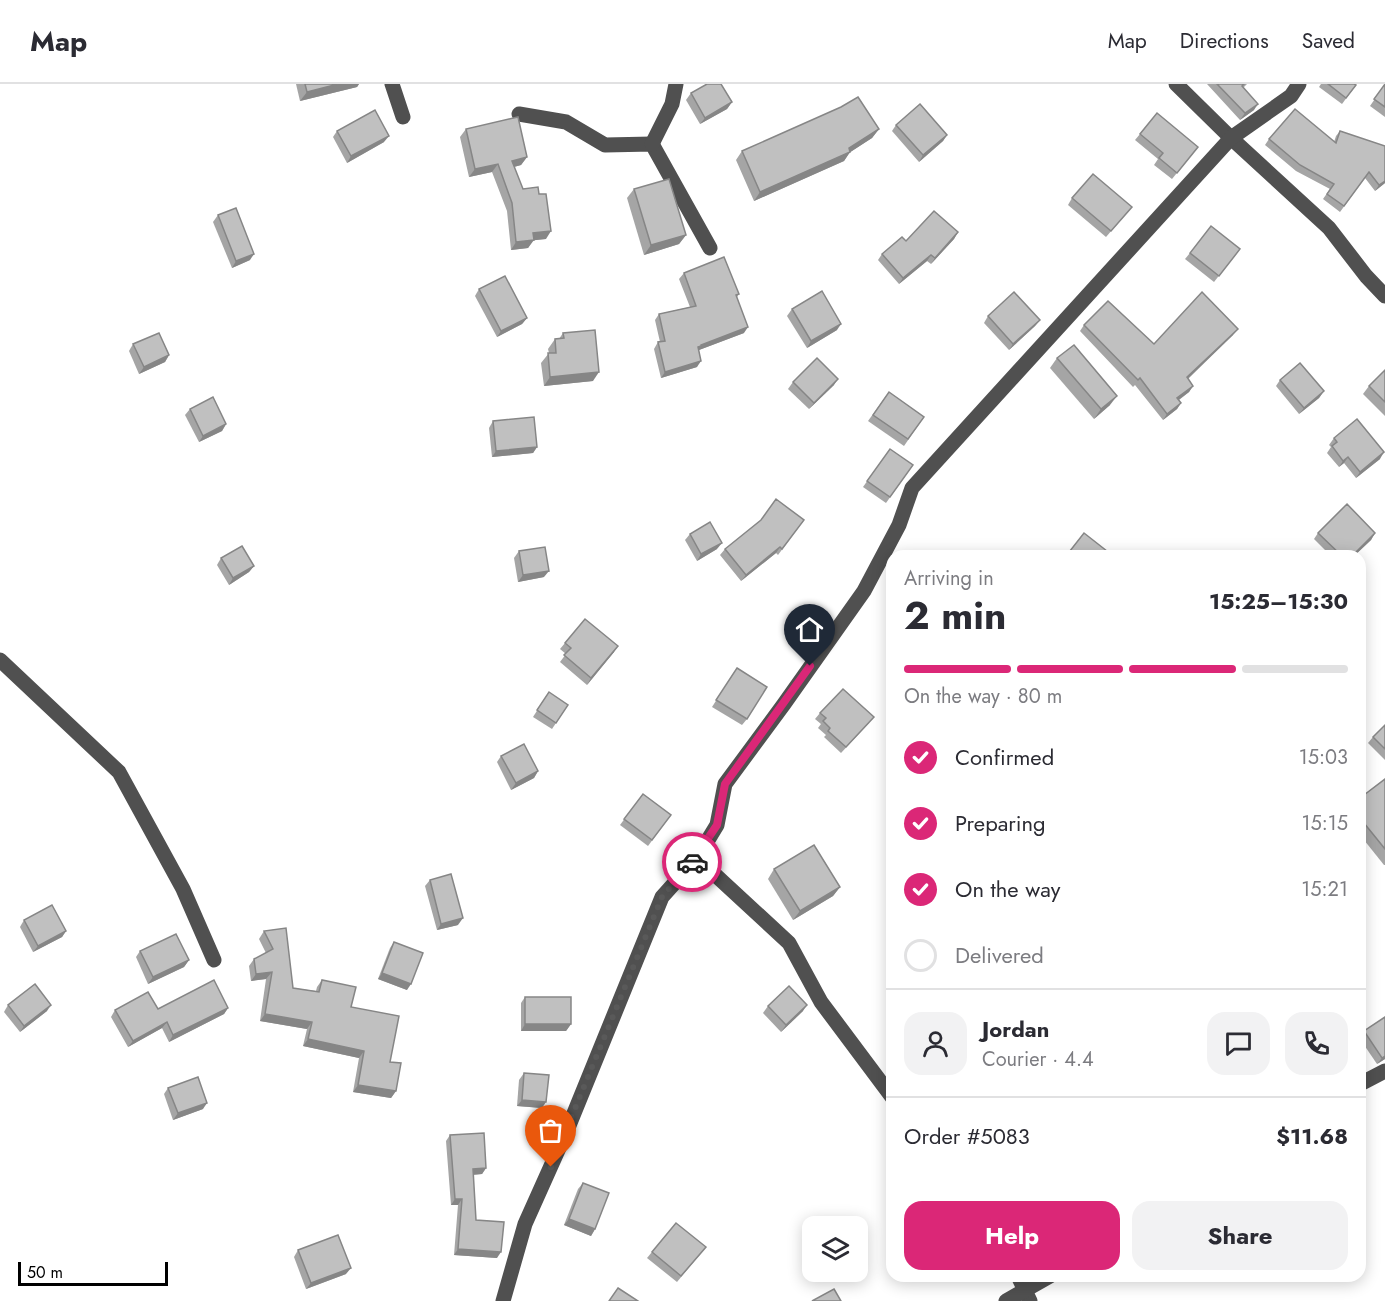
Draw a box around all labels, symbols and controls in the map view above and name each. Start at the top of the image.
text: Map [30,21,87,62]
text: Map [1108,26,1147,56]
text: Directions [1180,26,1269,56]
text: Saved [1302,26,1355,56]
text: Arriving in [904,564,994,593]
text: 15:25–15:30 [1209,585,1348,617]
text: 2 min [904,587,1006,644]
pin [784,604,835,666]
icon: home [793,613,826,646]
text: On the way · 80 m [904,682,1062,711]
icon: check [904,741,937,774]
text: Confirmed [955,741,1054,773]
text: 15:03 [1299,743,1348,772]
icon: check [904,807,937,840]
text: Preparing [955,807,1046,839]
text: 15:15 [1301,809,1348,838]
courier [662,832,722,892]
icon: car [676,846,709,879]
icon: check [904,873,937,906]
text: On the way [955,873,1060,905]
text: 15:21 [1301,875,1348,904]
text: Delivered [955,939,1044,971]
button: person [904,1012,967,1075]
button: chat [1207,1012,1270,1075]
button: phone [1285,1012,1348,1075]
text: Jordan [982,1013,1049,1045]
text: Courier · 4.4 [982,1045,1094,1074]
pin [525,1105,576,1167]
icon: bag [534,1114,567,1147]
text: Order #5083 [904,1120,1030,1152]
text: $11.68 [1276,1120,1348,1152]
button: Help [904,1201,1120,1270]
button: Share [1132,1201,1348,1270]
map controls [802,1216,868,1282]
button: layers [802,1216,868,1282]
scale bar [18,1259,168,1286]
text: 50 m [27,1261,63,1284]

